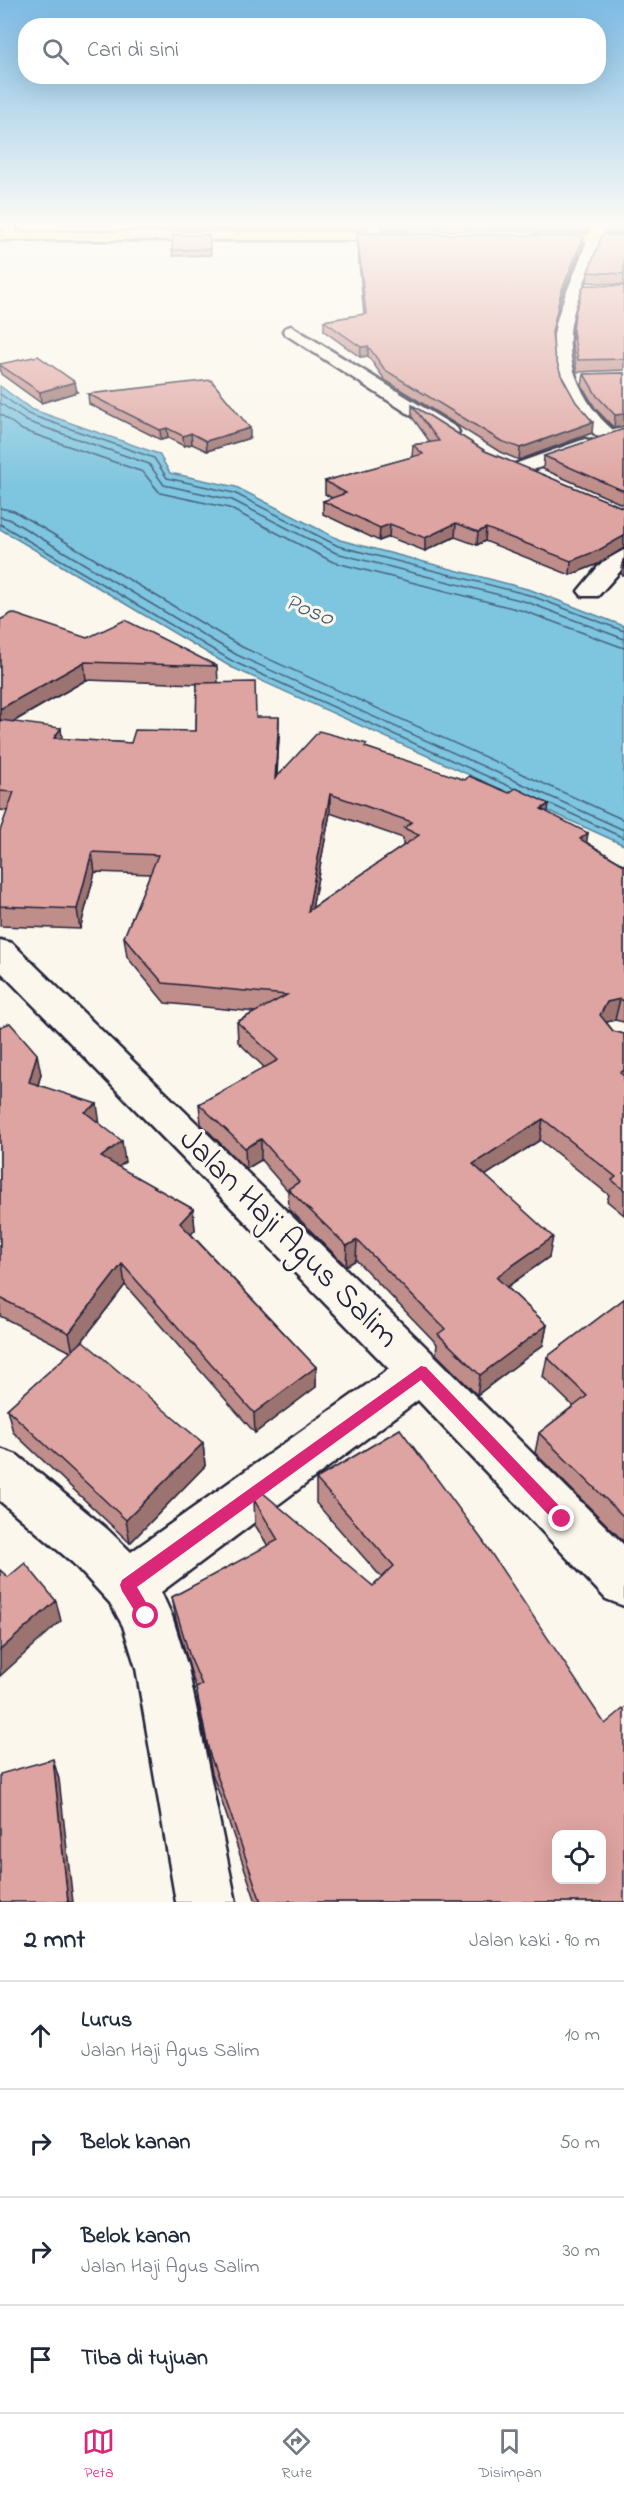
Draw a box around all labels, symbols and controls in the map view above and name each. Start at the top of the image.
search box [18,18,606,84]
icon: search [39,35,72,68]
text: Cari di sini [87,35,179,67]
water label: Poso [279,585,340,637]
street label: Jalan Haji Agus Salim [167,1118,409,1360]
route end [548,1505,574,1531]
route start [132,1602,158,1628]
map controls [552,1830,606,1884]
button: locate [552,1830,606,1884]
text: 2 mnt [24,1922,85,1960]
text: Jalan kaki · 90 m [469,1927,600,1956]
text: Lurus [81,2005,132,2037]
icon: ahead [24,2019,57,2052]
text: 10 m [564,2021,600,2050]
text: Jalan Haji Agus Salim [81,2037,260,2066]
icon: right [24,2127,57,2160]
text: Belok kanan [81,2127,190,2159]
text: 50 m [559,2129,600,2158]
text: Belok kanan [81,2221,190,2253]
icon: right [24,2235,57,2268]
text: 30 m [563,2237,600,2266]
text: Jalan Haji Agus Salim [81,2253,260,2282]
icon: arrive [24,2343,57,2376]
text: Tiba di tujuan [81,2343,208,2375]
tab: Peta [82,2425,115,2485]
tab: Rute [280,2425,313,2485]
tab: Disimpan [478,2425,542,2485]

